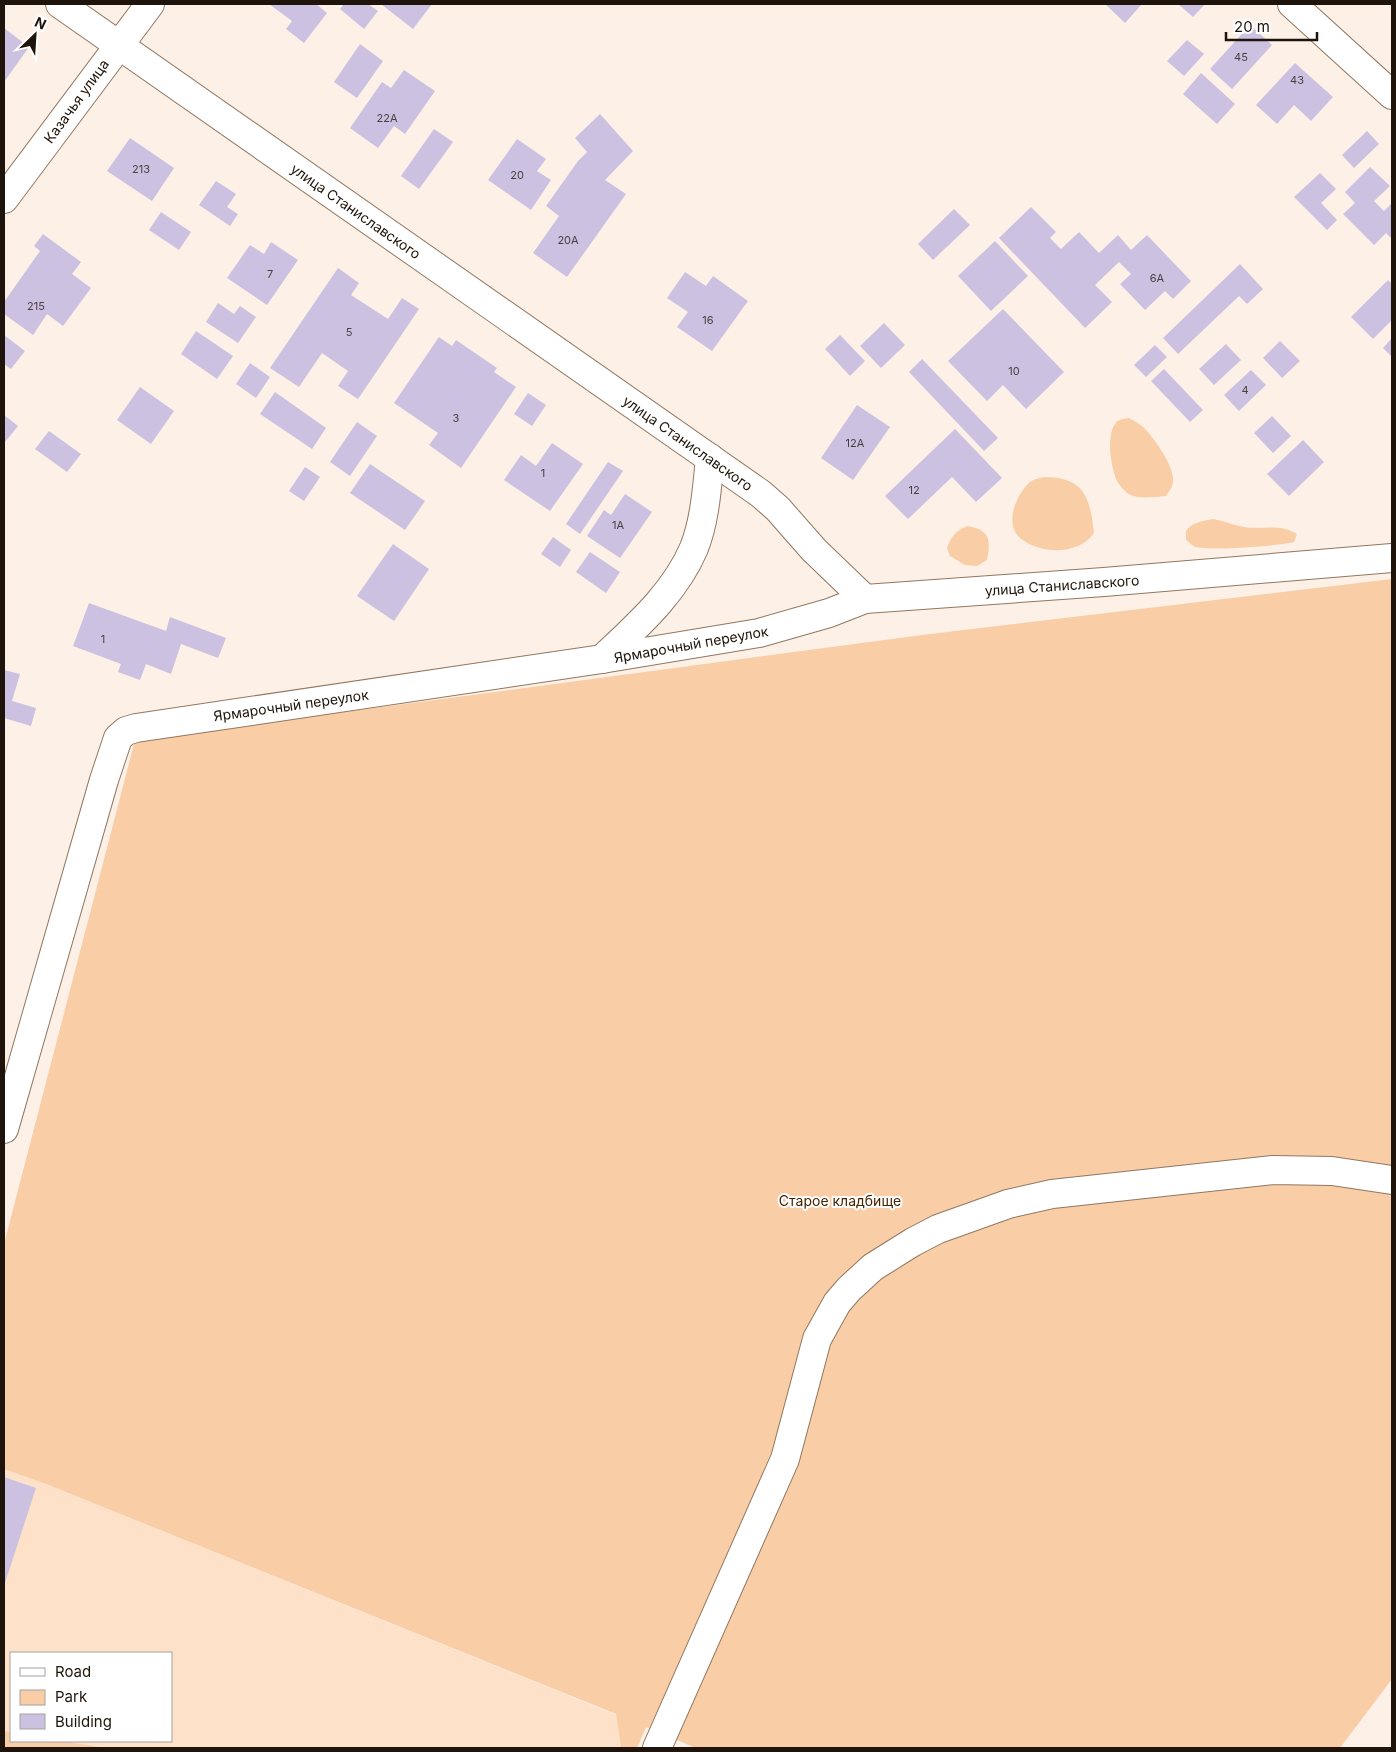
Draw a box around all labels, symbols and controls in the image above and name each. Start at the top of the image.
north arrow [10,10,60,60]
scale bar [1226,10,1317,42]
text: N [32,13,49,33]
text: 20 m [1234,17,1270,36]
house number: 45 [1234,50,1248,64]
street label: Казачья улица [40,56,112,146]
house number: 43 [1290,73,1304,87]
house number: 22А [376,111,398,125]
street label: улица Станиславского [288,160,424,262]
house number: 213 [132,162,150,176]
house number: 20 [510,168,524,182]
house number: 20А [557,233,579,247]
house number: 7 [267,267,273,281]
house number: 6А [1150,271,1165,285]
house number: 215 [27,299,45,313]
house number: 16 [702,313,714,327]
house number: 5 [346,325,353,339]
house number: 10 [1008,364,1020,378]
house number: 4 [1241,383,1249,397]
street label: улица Станиславского [620,392,756,494]
house number: 3 [453,411,460,425]
house number: 12А [846,436,865,450]
house number: 1 [541,466,545,480]
house number: 12 [908,483,920,497]
house number: 1А [612,518,624,532]
street label: улица Станиславского [984,571,1140,599]
street label: Ярмарочный переулок [613,622,770,666]
house number: 1 [101,632,105,646]
street label: Ярмарочный переулок [212,686,370,724]
park label: Старое кладбище [779,1192,901,1209]
legend [10,1652,172,1742]
text: Road [55,1662,91,1681]
text: Park [55,1687,88,1706]
text: Building [55,1712,112,1731]

